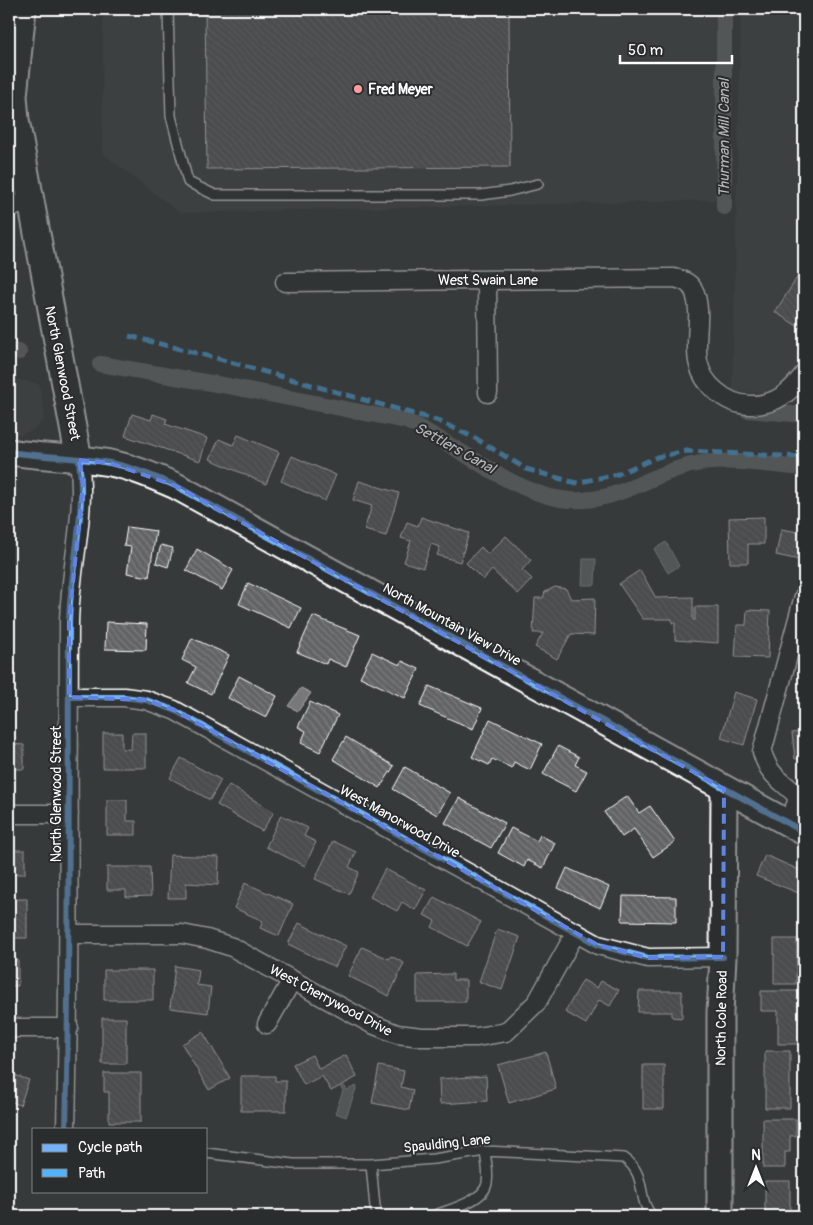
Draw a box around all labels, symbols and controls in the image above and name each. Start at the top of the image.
scale bar [620,32,733,64]
text: 50 m [628,41,663,60]
water label: Thurman Mill Canal [715,77,734,197]
place label: Fred Meyer [368,81,434,98]
marker: Fred Meyer [352,83,364,95]
street label: West Swain Lane [438,272,538,289]
street label: North Glenwood Street [41,304,84,442]
water label: Settlers Canal [411,418,500,479]
street label: North Mountain View Drive [380,579,524,670]
street label: North Glenwood Street [48,725,65,862]
street label: West Manorwood Drive [337,781,463,862]
street label: West Cherrywood Drive [267,961,395,1040]
street label: North Cole Road [712,970,731,1066]
legend [32,1128,208,1192]
street label: Spaulding Lane [403,1130,491,1157]
text: Cycle path [78,1138,142,1157]
north arrow [730,1142,780,1192]
text: N [751,1147,761,1164]
text: Path [78,1164,105,1183]

